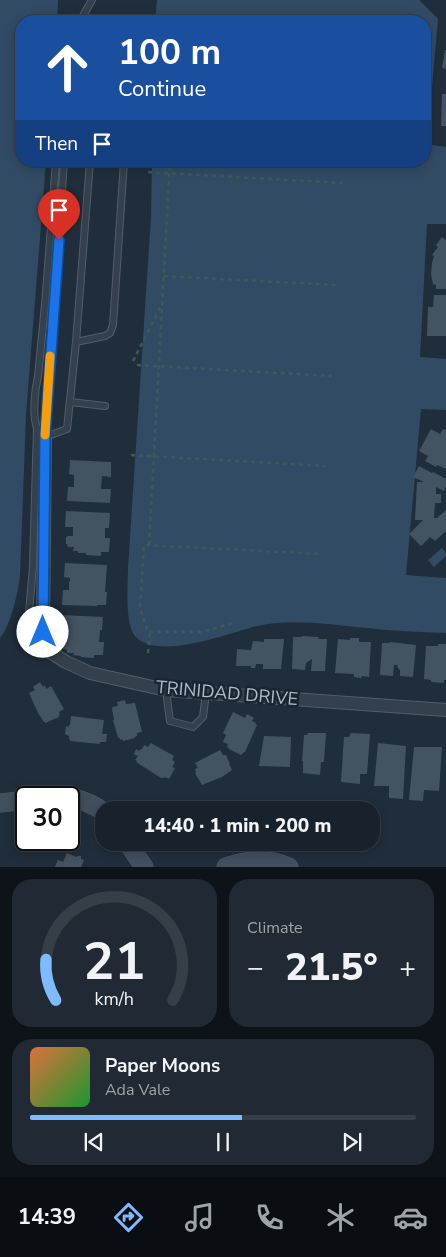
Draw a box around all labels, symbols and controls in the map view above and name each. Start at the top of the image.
text: 100 m [118,29,221,76]
icon: ahead [35,35,100,100]
text: Continue [118,74,206,104]
icon: arrive [88,130,116,158]
text: Then [35,131,78,157]
pin [38,189,80,240]
icon: arrive [45,196,73,224]
position arrow [16,605,68,657]
street label: TRINIDAD DRIVE [155,675,299,711]
speed limit sign: 30 [15,786,80,851]
text: 14:40 · 1 min · 200 m [144,813,331,839]
text: Climate [247,917,302,939]
text: 21 [83,926,146,997]
text: 21.5° [285,942,378,993]
text: − [247,949,264,987]
text: + [399,949,416,987]
text: km/h [95,987,134,1011]
text: Paper Moons [105,1053,220,1079]
text: Ada Vale [105,1079,170,1101]
icon: previous [80,1128,108,1156]
icon: pause [209,1128,237,1156]
icon: next [338,1128,366,1156]
icon: directions [111,1200,146,1235]
icon: music [182,1200,217,1235]
icon: phone [252,1200,287,1235]
icon: climate [323,1200,358,1235]
icon: car [393,1200,428,1235]
text: 14:39 [18,1202,76,1232]

